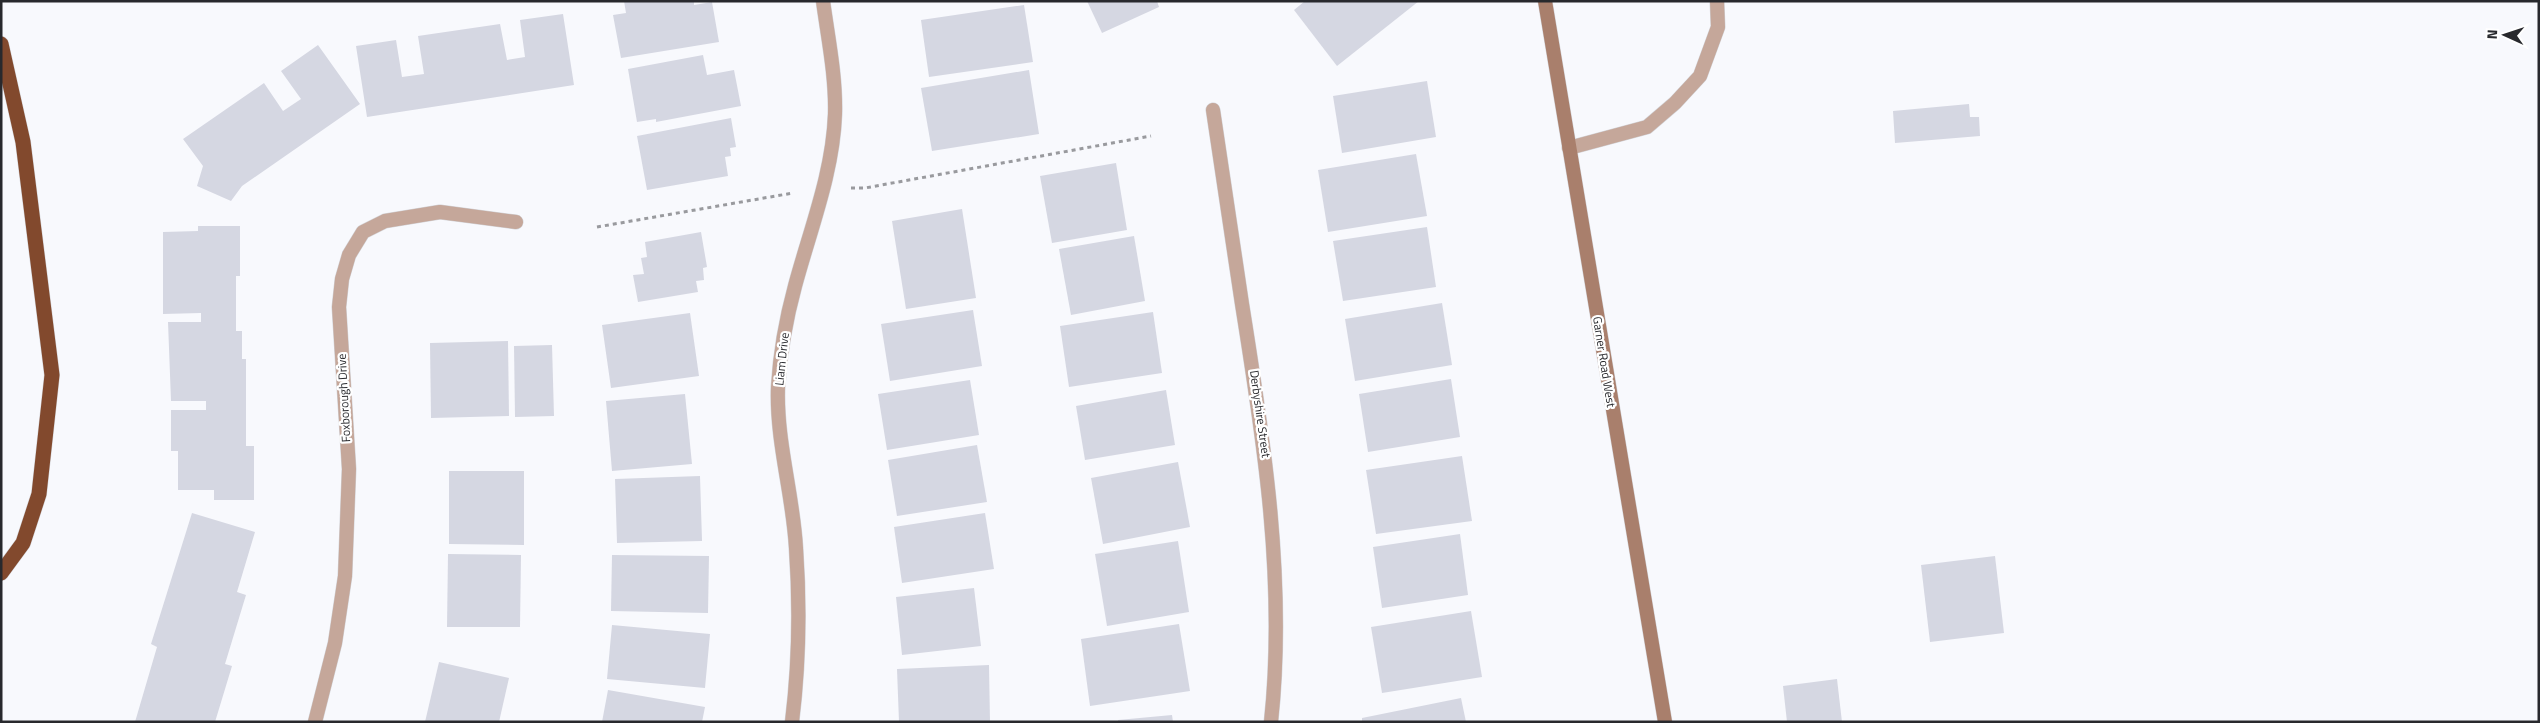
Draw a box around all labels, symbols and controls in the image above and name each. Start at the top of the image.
north arrow [2480,10,2530,60]
text: N [2481,29,2502,40]
street label: Garner Road West [1588,315,1621,409]
street label: Liam Drive [769,331,794,386]
street label: Foxborough Drive [332,353,355,443]
street label: Derbyshire Street [1245,369,1276,460]

